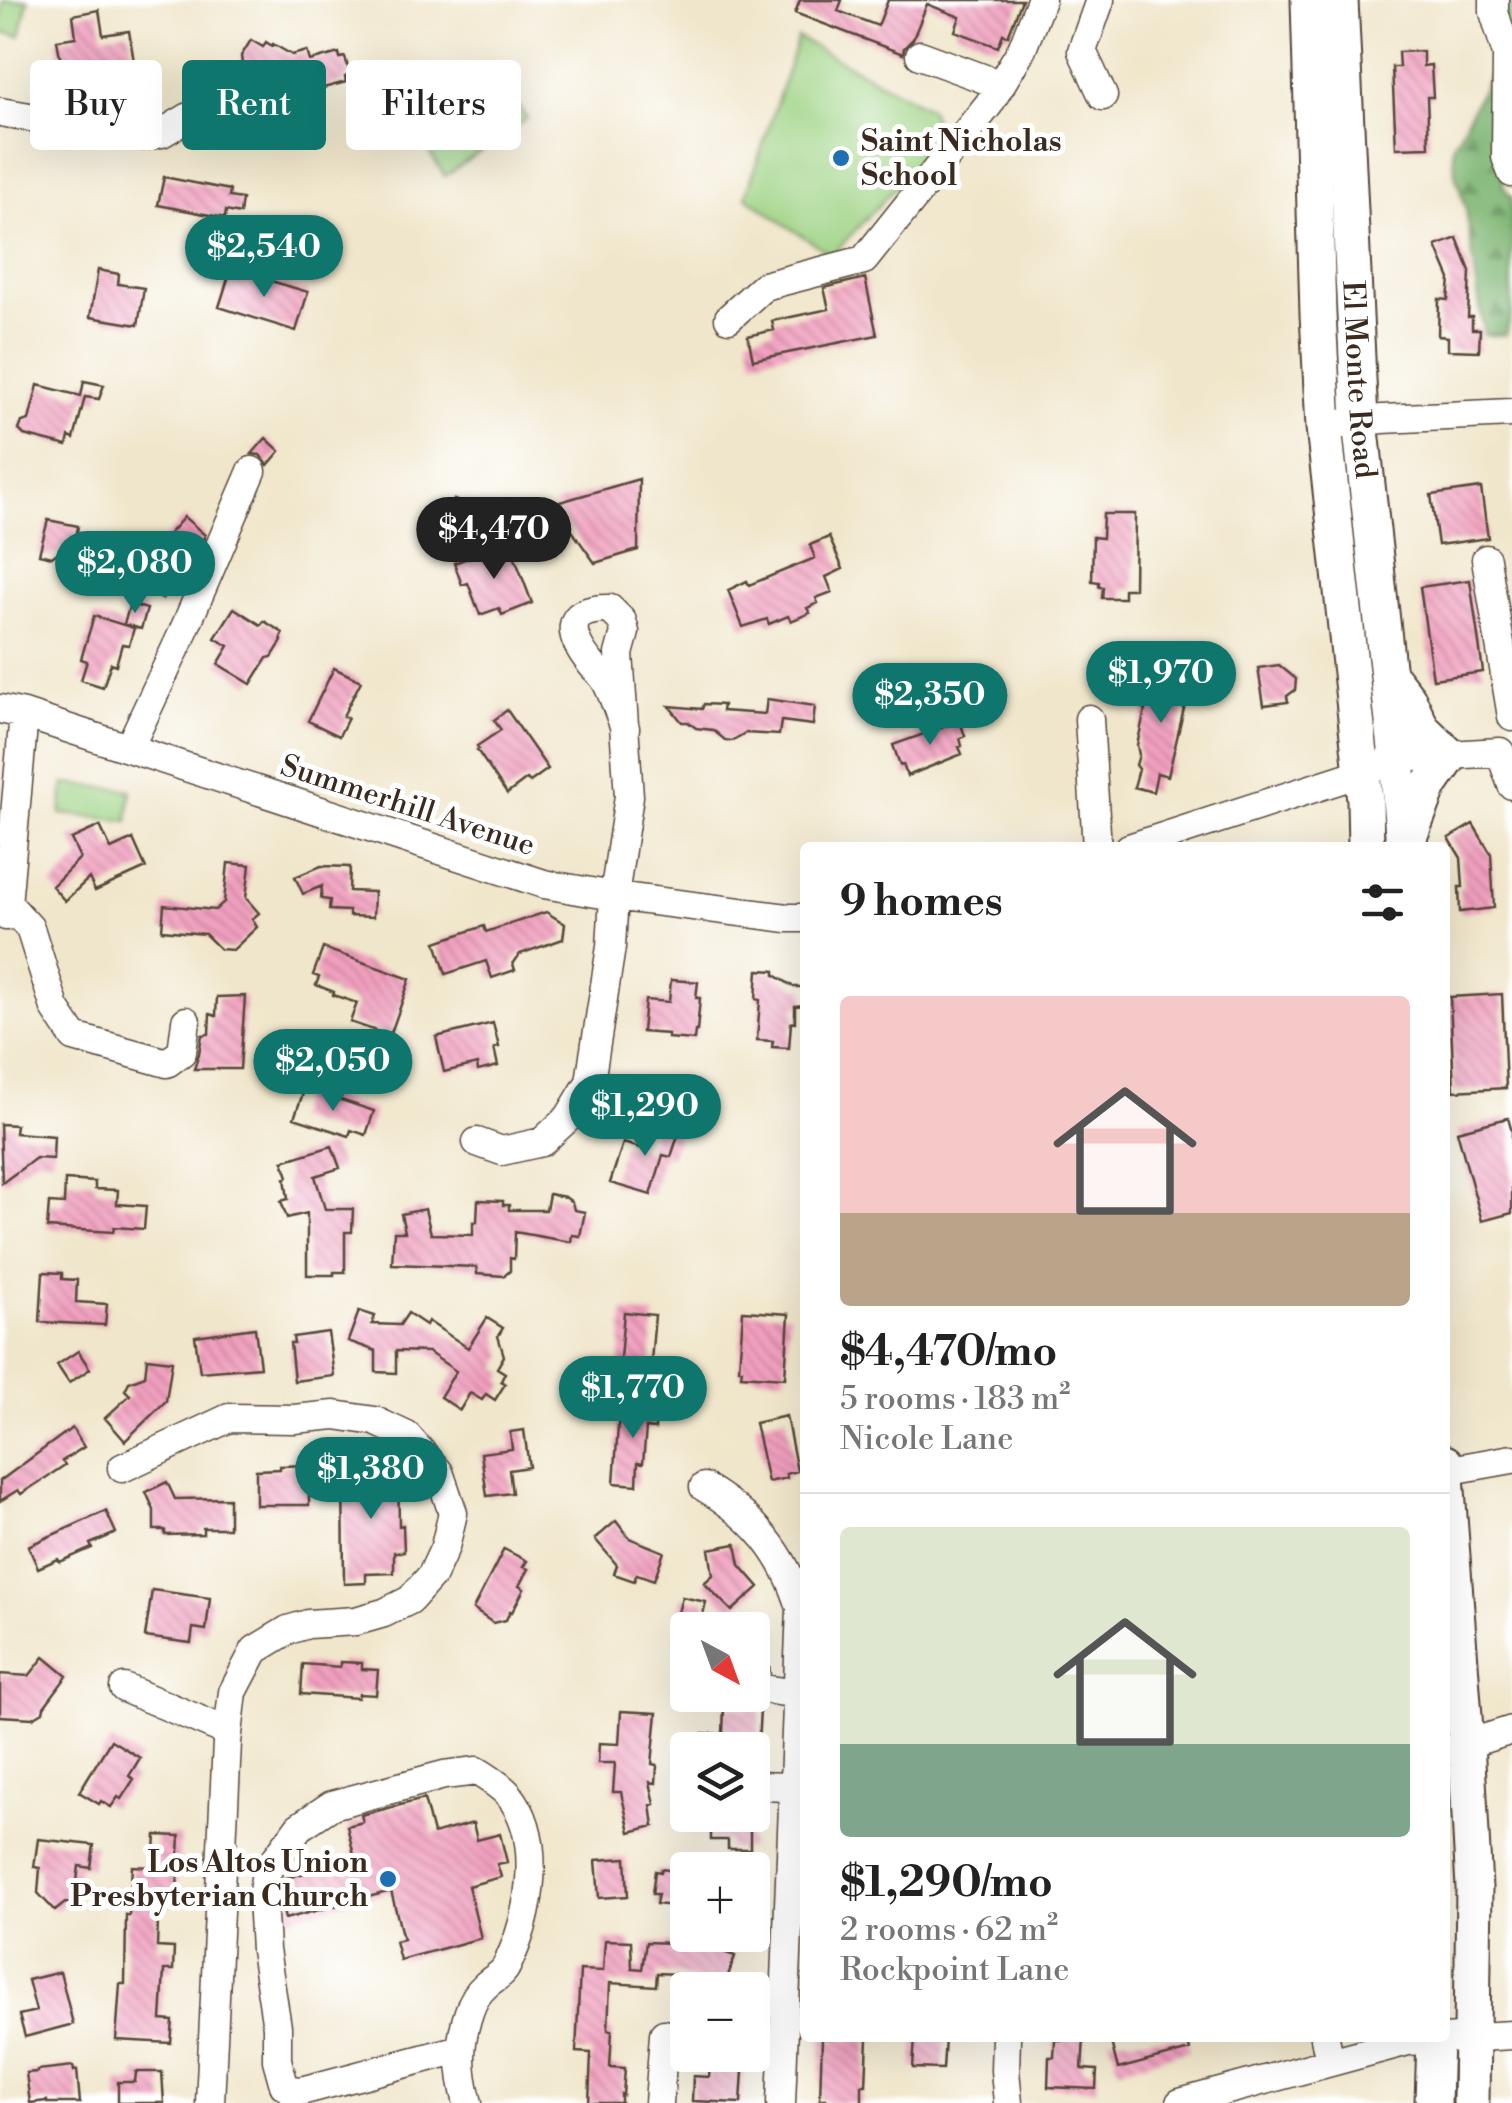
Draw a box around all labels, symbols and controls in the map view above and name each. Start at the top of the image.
chip: Buy [30,60,162,150]
chip: Rent [182,60,326,150]
chip: Filters [346,60,521,150]
place label: Saint Nicholas School [861,123,1062,195]
marker: Saint Nicholas School [830,147,852,169]
pin: $2,540 [183,215,345,300]
text: $2,540 [207,227,321,267]
street label: El Monte Road [1333,280,1384,481]
pin: $4,470 [413,497,575,582]
text: $4,470 [438,509,550,549]
pin: $2,080 [54,531,216,616]
text: $2,080 [77,543,193,583]
pin: $1,970 [1080,641,1242,726]
text: $1,970 [1108,653,1214,693]
pin: $2,350 [849,663,1011,748]
text: $2,350 [874,675,986,715]
street label: Summerhill Avenue [276,747,540,865]
icon: filters [1355,875,1410,930]
text: 9 homes [840,876,1003,929]
pin: $2,050 [252,1029,414,1114]
text: $2,050 [275,1041,391,1081]
icon: home [1035,1061,1215,1241]
pin: $1,290 [564,1074,726,1159]
text: $1,290 [591,1086,699,1126]
text: $4,470/mo [840,1326,1057,1379]
pin: $1,770 [552,1356,714,1441]
text: $1,770 [581,1368,685,1408]
text: 5 rooms · 183 m² [840,1379,1070,1419]
text: Nicole Lane [840,1419,1013,1459]
pin: $1,380 [290,1437,452,1522]
text: $1,380 [317,1449,425,1489]
icon: home [1035,1592,1215,1772]
north arrow [670,1612,770,1712]
map controls [670,1612,770,2072]
button: layers [670,1732,770,1832]
place label: Los Altos Union Presbyterian Church [70,1844,369,1916]
button: + [670,1852,770,1952]
text: $1,290/mo [840,1857,1053,1910]
marker: Los Altos Union Presbyterian Church [377,1868,399,1890]
text: 2 rooms · 62 m² [840,1910,1058,1950]
text: Rockpoint Lane [840,1950,1069,1990]
button: − [670,1972,770,2072]

